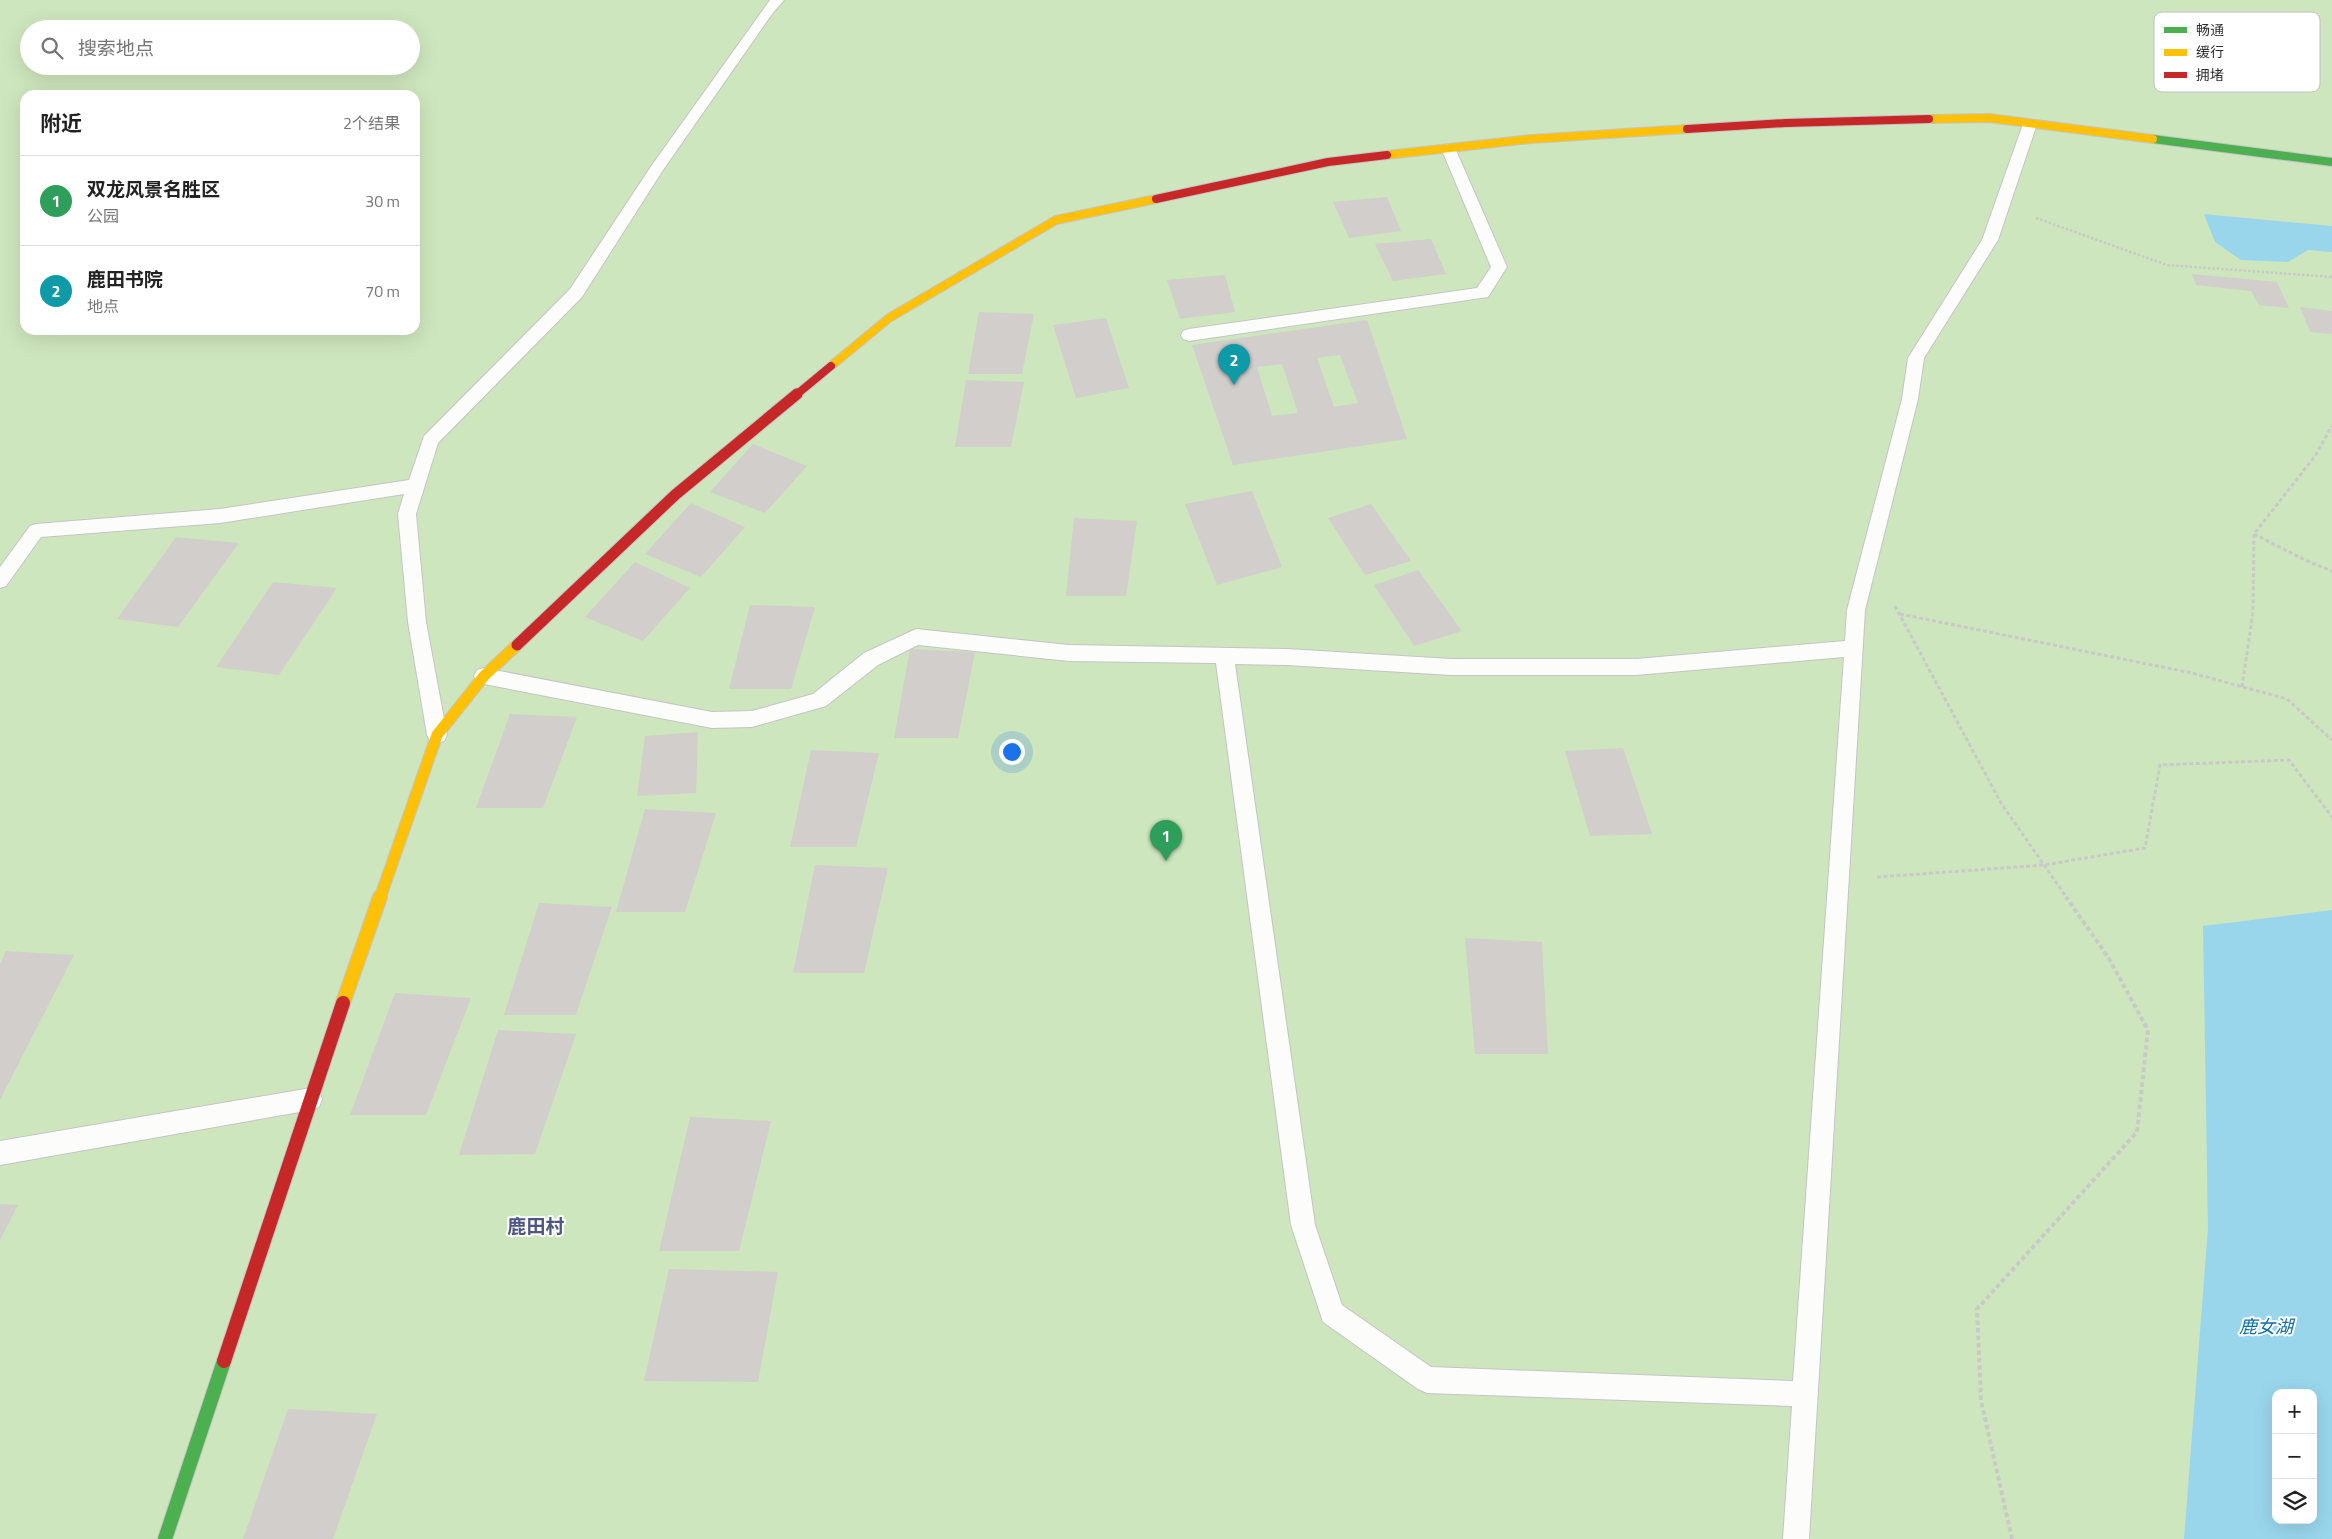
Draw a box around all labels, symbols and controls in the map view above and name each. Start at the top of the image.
legend [2154,12,2320,92]
text: 畅通 [2196,19,2224,40]
search box [20,20,420,75]
text: 搜索地点 [78,33,154,62]
icon: search [38,34,66,62]
text: 缓行 [2196,41,2224,62]
text: 拥堵 [2196,64,2224,85]
text: 附近 [40,107,82,139]
text: 2个结果 [343,111,400,135]
text: 双龙风景名胜区 [87,174,220,203]
text: 1 [52,189,60,213]
text: 30 m [365,189,400,213]
text: 公园 [87,204,119,228]
text: 鹿田书院 [87,264,163,293]
text: 2 [52,279,60,303]
text: 70 m [365,279,400,303]
text: 地点 [87,294,119,318]
pin: 2 [1218,344,1250,385]
your location [999,739,1025,765]
pin: 1 [1150,820,1182,861]
district label: 鹿田村 [507,1211,565,1240]
water label: 鹿女湖 [2239,1313,2296,1340]
map controls [2272,1389,2317,1524]
button: + [2272,1389,2317,1434]
button: − [2272,1434,2317,1479]
button: layers [2272,1479,2317,1524]

